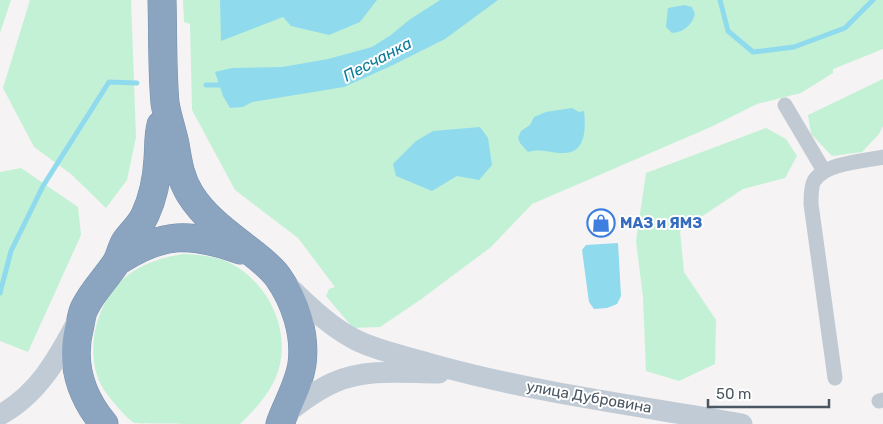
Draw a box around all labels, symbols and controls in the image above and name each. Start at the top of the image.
water label: Песчанка [340,33,415,85]
shop icon: МАЗ и ЯМЗ [586,208,616,238]
place label: МАЗ и ЯМЗ [620,214,702,232]
scale bar [708,376,829,408]
street label: улица Дубровина [525,377,653,417]
text: 50 m [716,385,751,403]

